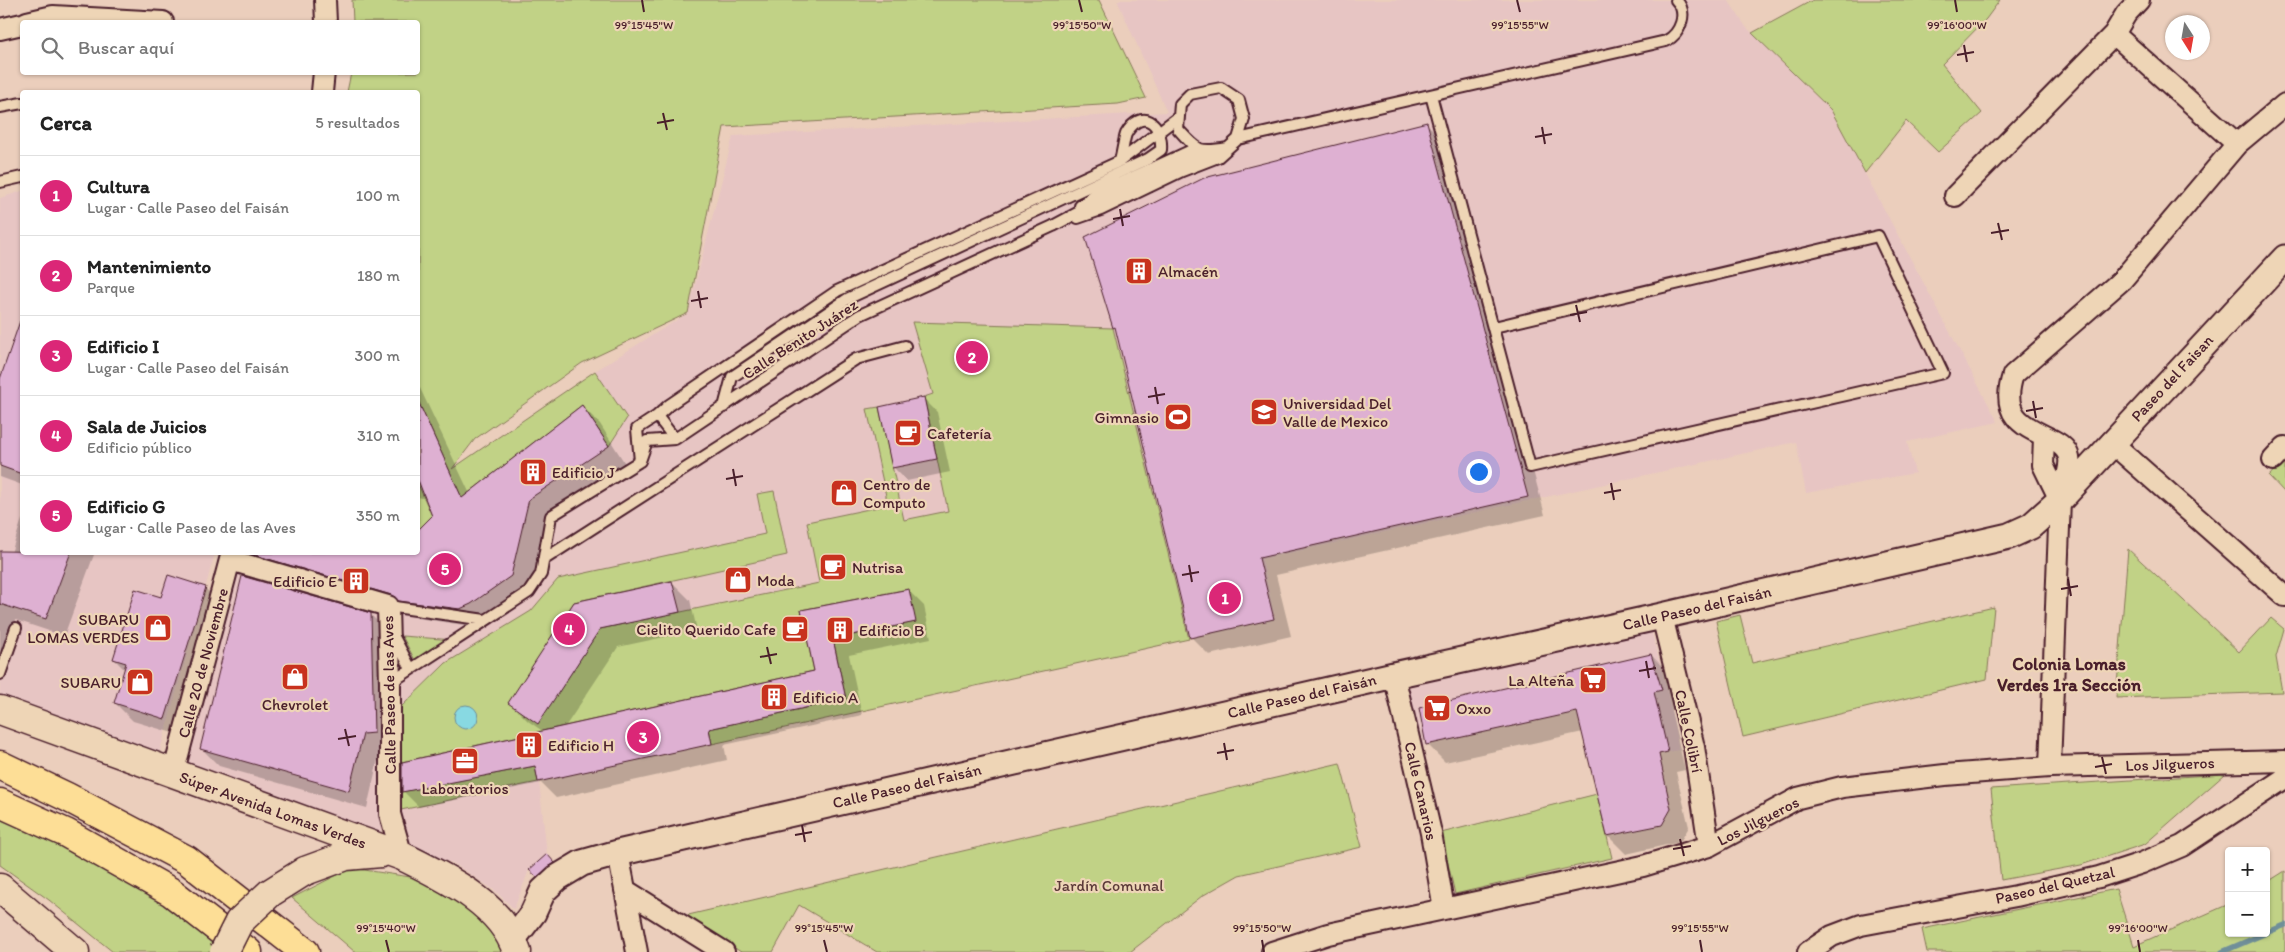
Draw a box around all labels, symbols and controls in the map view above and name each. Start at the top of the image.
north arrow [2165,15,2210,60]
text: 99°15'45"W [615,18,673,32]
text: 99°15'50"W [1053,18,1111,32]
text: 99°15'55"W [1491,18,1549,32]
text: 99°16'00"W [1927,18,1987,32]
search box [20,20,420,75]
icon: search [38,34,66,62]
text: Buscar aquí [78,36,174,59]
text: Cerca [40,110,92,135]
text: 5 resultados [315,113,400,132]
text: Cultura [87,175,150,198]
text: 1 [52,186,60,205]
text: 100 m [356,186,400,205]
text: Lugar · Calle Paseo del Faisán [87,198,289,217]
text: Mantenimiento [87,255,211,278]
building icon: Almacén [1124,256,1154,286]
place label: Almacén [1158,262,1218,281]
text: 2 [52,266,60,285]
text: 180 m [357,266,400,285]
text: Parque [87,278,135,297]
street label: Calle Benito Juárez [739,294,862,383]
street label: Paseo del Faisan [2127,330,2217,425]
text: Edificio I [87,335,159,358]
pin: 2 [956,338,988,376]
text: 3 [52,346,60,365]
text: 300 m [355,346,400,365]
text: Lugar · Calle Paseo del Faisán [87,358,289,377]
place label: Universidad Del Valle de Mexico [1283,394,1392,431]
school or university icon: Universidad Del Valle de Mexico [1249,397,1279,427]
sports icon: Gimnasio [1163,402,1193,432]
place label: Gimnasio [1095,408,1159,427]
text: Sala de Juicios [87,415,207,438]
cafe icon: Cafetería [893,418,923,448]
place label: Cafetería [927,424,992,443]
text: 4 [51,426,61,445]
text: 310 m [357,426,400,445]
text: Edificio público [87,438,192,457]
building icon: Edificio J [518,457,548,487]
your location [1466,459,1492,485]
place label: Edificio J [552,463,615,482]
place label: Centro de Computo [863,475,931,512]
shop icon: Centro de Computo [829,478,859,508]
text: Edificio G [87,495,165,518]
text: 5 [52,506,60,525]
text: 350 m [356,506,400,525]
text: Lugar · Calle Paseo de las Aves [87,518,296,537]
pin: 5 [429,550,461,588]
cafe icon: Nutrisa [818,552,848,582]
place label: Nutrisa [852,558,904,577]
shop icon: Moda [723,565,753,595]
building icon: Edificio E [341,566,371,596]
place label: Moda [757,571,795,590]
place label: Edificio E [273,572,337,591]
pin: 1 [1209,579,1241,617]
street label: Calle Paseo del Faisán [1621,582,1773,634]
street label: Calle 20 de Noviembre [174,586,232,740]
place label: SUBARU LOMAS VERDES [27,610,139,647]
pin: 4 [553,610,585,648]
shop icon: SUBARU LOMAS VERDES [143,613,173,643]
cafe icon: Cielito Querido Cafe [780,614,810,644]
street label: Calle Paseo de las Aves [378,615,400,775]
building icon: Edificio B [825,615,855,645]
place label: Cielito Querido Cafe [636,620,776,639]
place label: Edificio B [859,621,924,640]
district label: Colonia Lomas Verdes 1ra Sección [1997,653,2142,696]
shop icon: Chevrolet [280,662,310,692]
supermarket icon: La Alteña [1578,665,1608,695]
shop icon: SUBARU [125,667,155,697]
street label: Calle Paseo del Faisán [1226,670,1378,722]
place label: La Alteña [1508,671,1575,690]
place label: SUBARU [61,673,121,692]
building icon: Edificio A [759,682,789,712]
place label: Edificio A [793,688,858,707]
street label: Calle Colibrí [1671,688,1707,774]
supermarket icon: Oxxo [1422,693,1452,723]
place label: Chevrolet [262,695,328,714]
place label: Oxxo [1456,699,1491,718]
pin: 3 [627,718,659,756]
building icon: Edificio H [514,730,544,760]
place label: Edificio H [548,736,614,755]
street label: Calle Canarios [1400,740,1442,842]
office icon: Laboratorios [450,746,480,776]
street label: Los Jilgueros [2125,753,2215,775]
street label: Calle Paseo del Faisán [831,760,983,812]
street label: Súper Avenida Lomas Verdes [177,767,369,853]
place label: Laboratorios [421,779,509,798]
street label: Los Jilgueros [1714,792,1802,850]
map controls [2225,847,2270,937]
button: + [2225,847,2270,892]
street label: Paseo del Quetzal [1993,862,2117,908]
park label: Jardín Comunal [1054,876,1164,895]
button: − [2225,892,2270,937]
text: 99°15'40"W [356,921,416,935]
text: 99°15'45"W [795,921,853,935]
text: 99°15'50"W [1233,921,1291,935]
text: 99°15'55"W [1671,921,1729,935]
text: 99°16'00"W [2108,921,2168,935]

